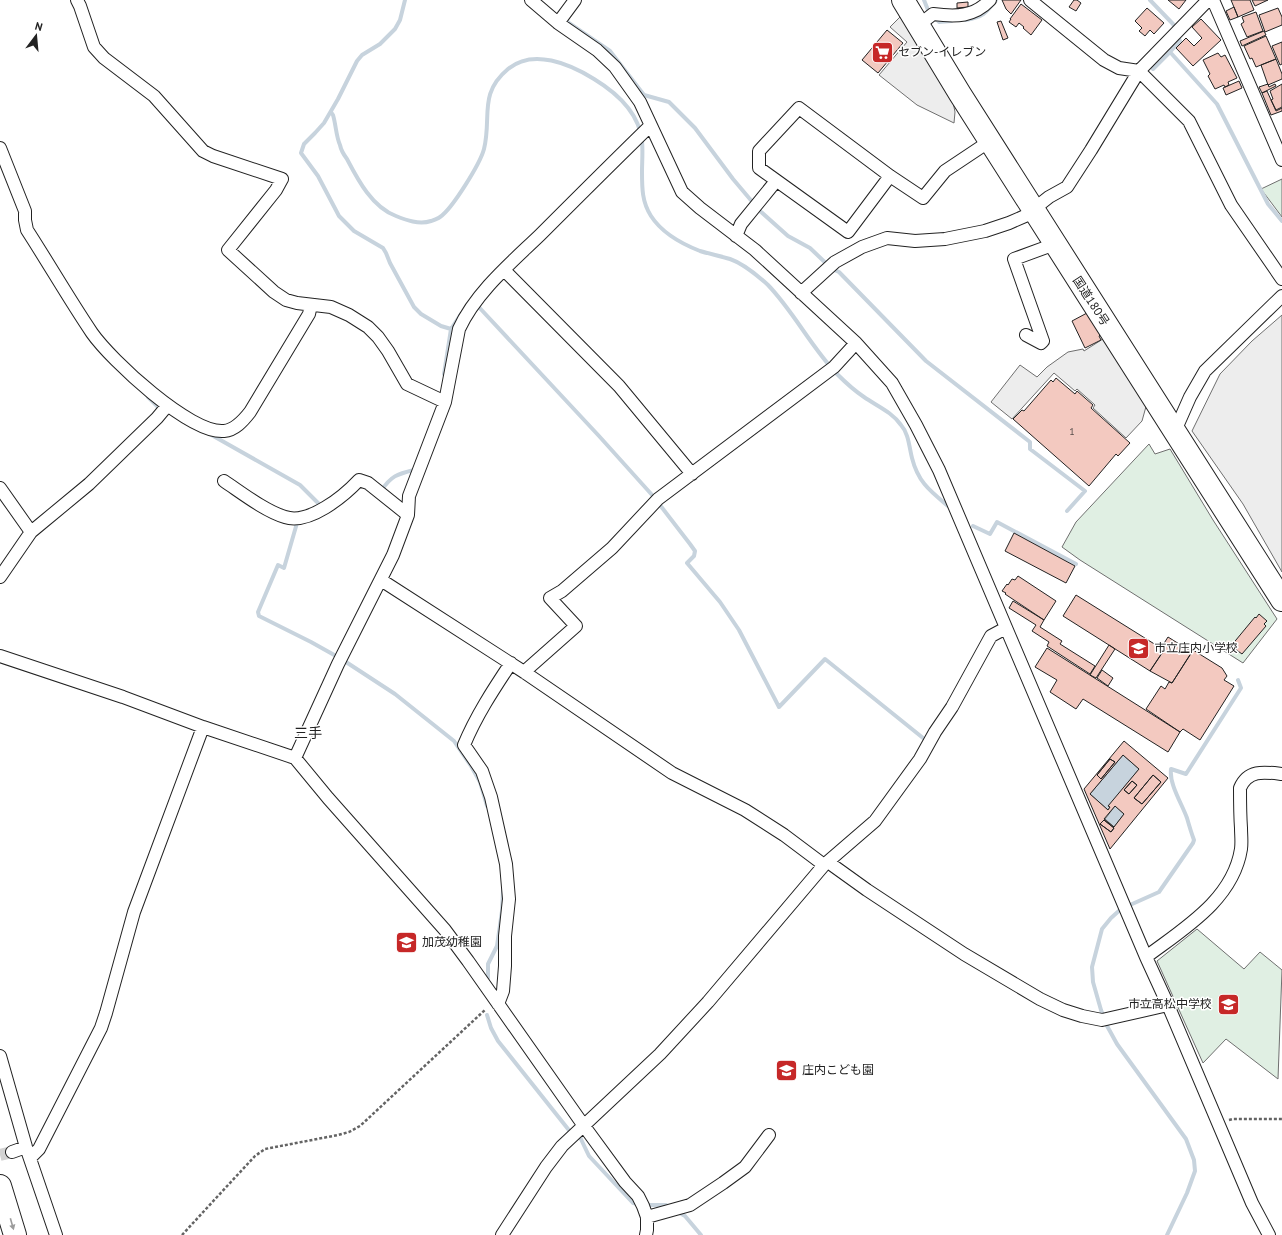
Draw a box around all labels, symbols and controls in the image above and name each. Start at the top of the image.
north arrow [16,16,56,56]
text: N [33,19,44,34]
supermarket icon: セブン-イレブン [870,39,896,65]
place label: セブン-イレブン [898,44,986,59]
street label: 国道180号 [1070,273,1113,328]
house number: 1 [1069,425,1075,438]
school or university icon: 市立庄内小学校 [1126,635,1152,661]
place label: 市立庄内小学校 [1154,640,1238,655]
district label: 三手 [294,724,322,742]
school or university icon: 加茂幼稚園 [393,929,419,955]
place label: 加茂幼稚園 [422,934,482,949]
school or university icon: 市立高松中学校 [1215,991,1241,1017]
place label: 市立高松中学校 [1128,996,1212,1011]
school or university icon: 庄内こども園 [774,1057,800,1083]
place label: 庄内こども園 [802,1062,874,1077]
one-way arrow [9,1218,15,1230]

